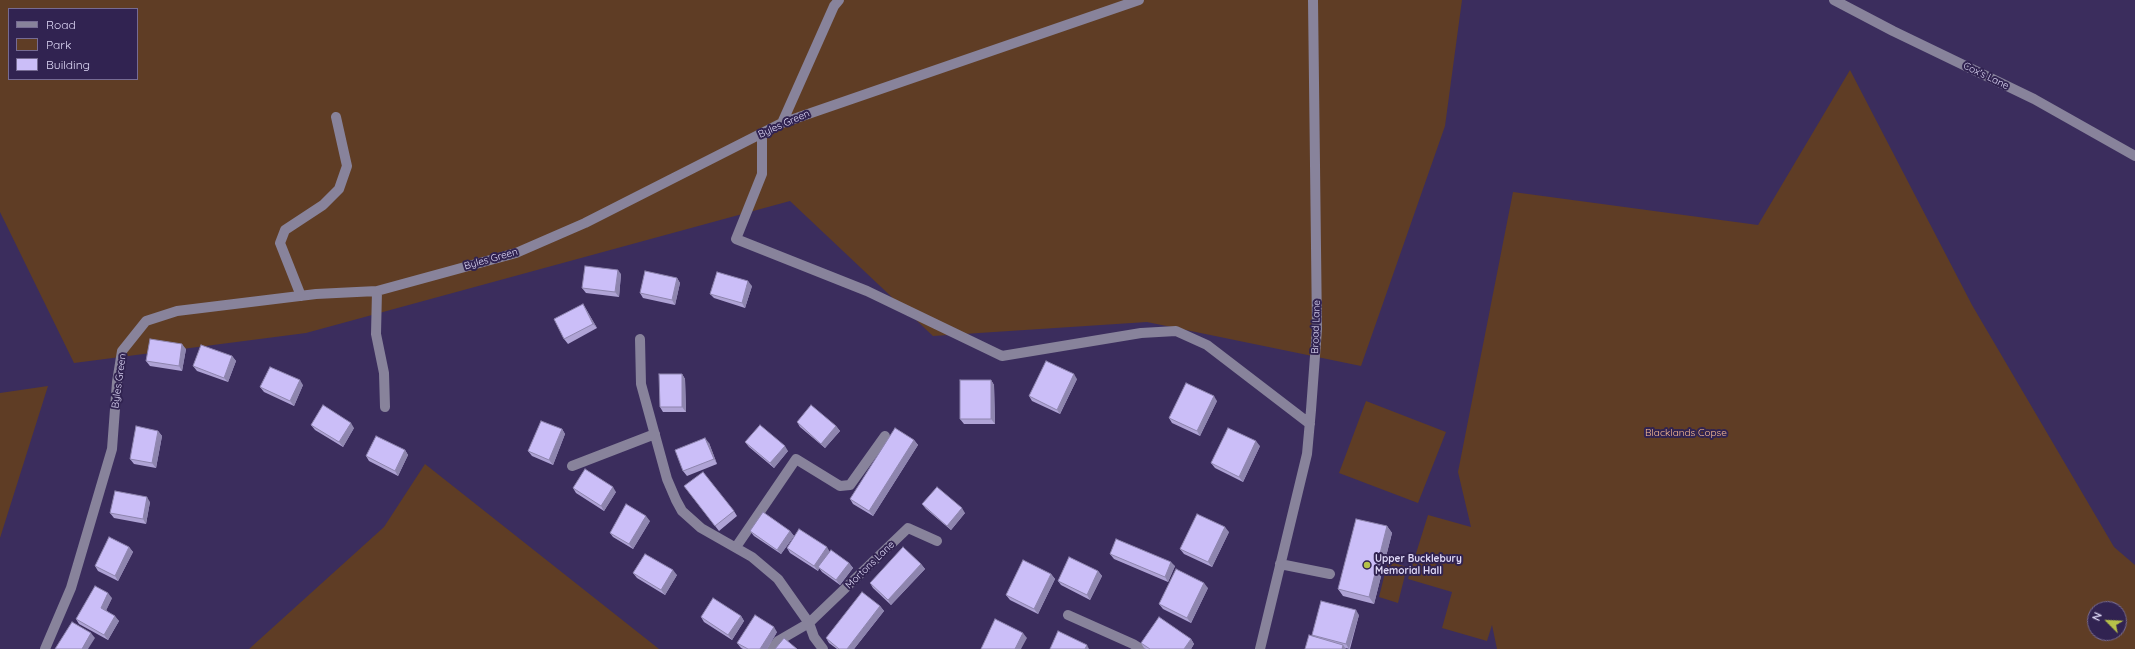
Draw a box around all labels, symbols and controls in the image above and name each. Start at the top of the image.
legend [8,8,138,80]
text: Road [46,17,76,32]
text: Park [46,37,71,52]
text: Building [46,57,90,72]
street label: Cox's Lane [1961,60,2011,92]
street label: Byles Green [756,107,812,141]
street label: Byles Green [463,246,519,272]
street label: Broad Lane [1309,300,1323,354]
street label: Byles Green [109,353,129,409]
park label: Blacklands Copse [1645,427,1727,439]
street label: Mortons Lane [843,539,897,591]
place label: Upper Bucklebury Memorial Hall [1375,553,1462,576]
marker: Upper Bucklebury Memorial Hall [1362,560,1372,570]
north arrow [2087,601,2127,641]
text: N [2089,610,2105,623]

